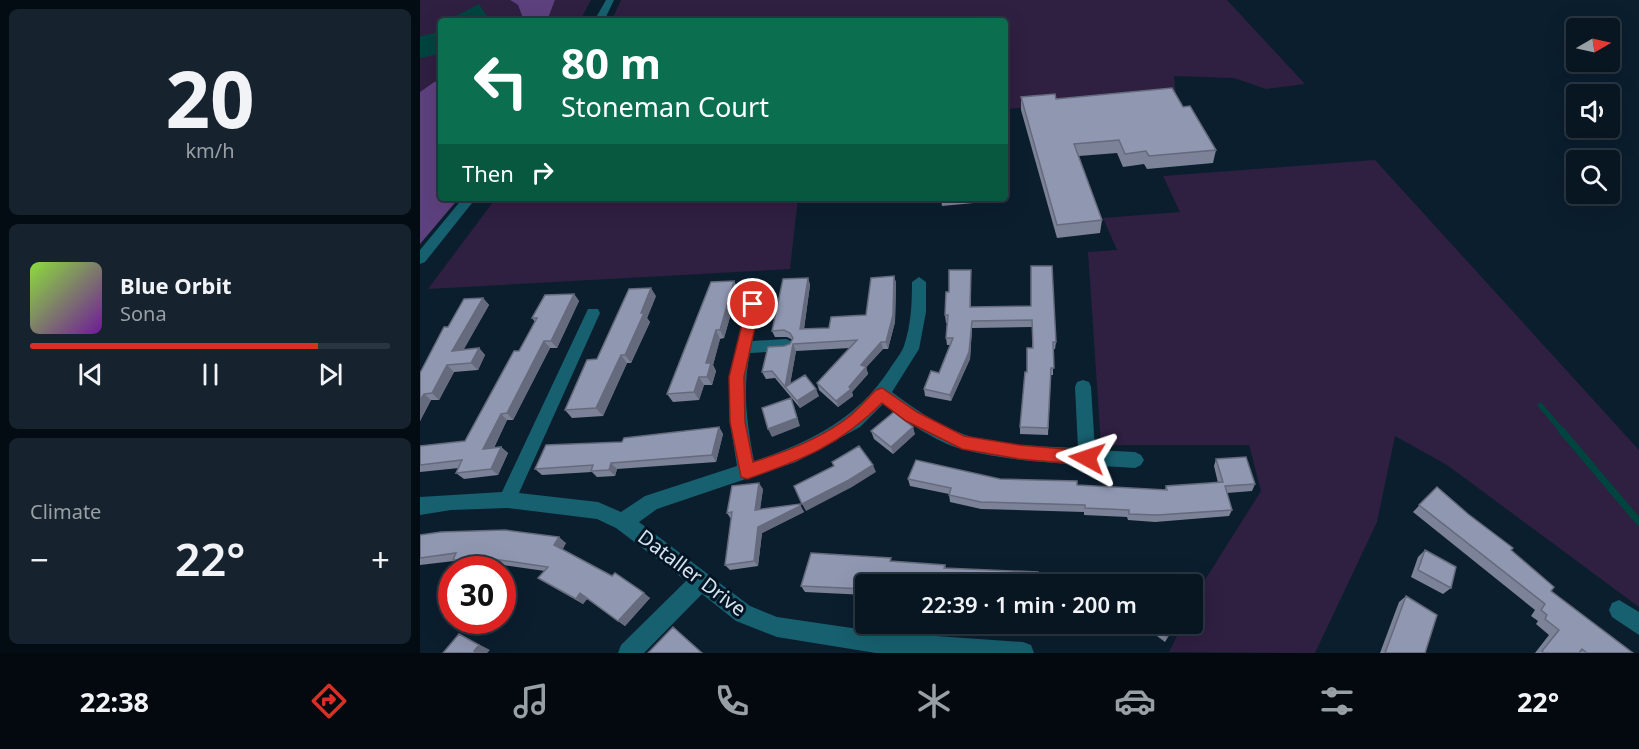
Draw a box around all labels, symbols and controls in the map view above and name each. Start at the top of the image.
north arrow [1566,18,1620,72]
map controls [1566,18,1620,204]
text: 80 m [561,34,661,91]
icon: left [462,42,540,120]
text: 20 [165,45,255,151]
button: sound [1566,84,1620,138]
text: Stoneman Court [561,88,769,125]
text: km/h [185,137,235,164]
button: search [1566,150,1620,204]
icon: right [526,156,559,189]
text: Then [462,158,514,188]
text: Blue Orbit [120,270,232,300]
pin [727,278,778,329]
icon: arrive [736,287,769,320]
text: Sona [120,300,167,327]
icon: previous [74,358,107,391]
icon: pause [194,358,227,391]
icon: next [314,358,347,391]
position arrow [1055,426,1119,490]
text: Climate [30,498,101,525]
street label: Dataller Drive [633,523,752,622]
text: 22° [175,528,245,589]
text: − [30,537,49,582]
text: + [371,537,390,582]
speed limit sign: 30 [438,556,516,634]
text: 22:39 · 1 min · 200 m [921,589,1137,619]
icon: directions [308,680,350,722]
icon: music [510,680,552,722]
icon: phone [711,680,753,722]
icon: climate [913,680,955,722]
icon: car [1114,680,1156,722]
icon: filters [1316,680,1358,722]
text: 22:38 [80,683,149,720]
text: 22° [1517,683,1559,720]

